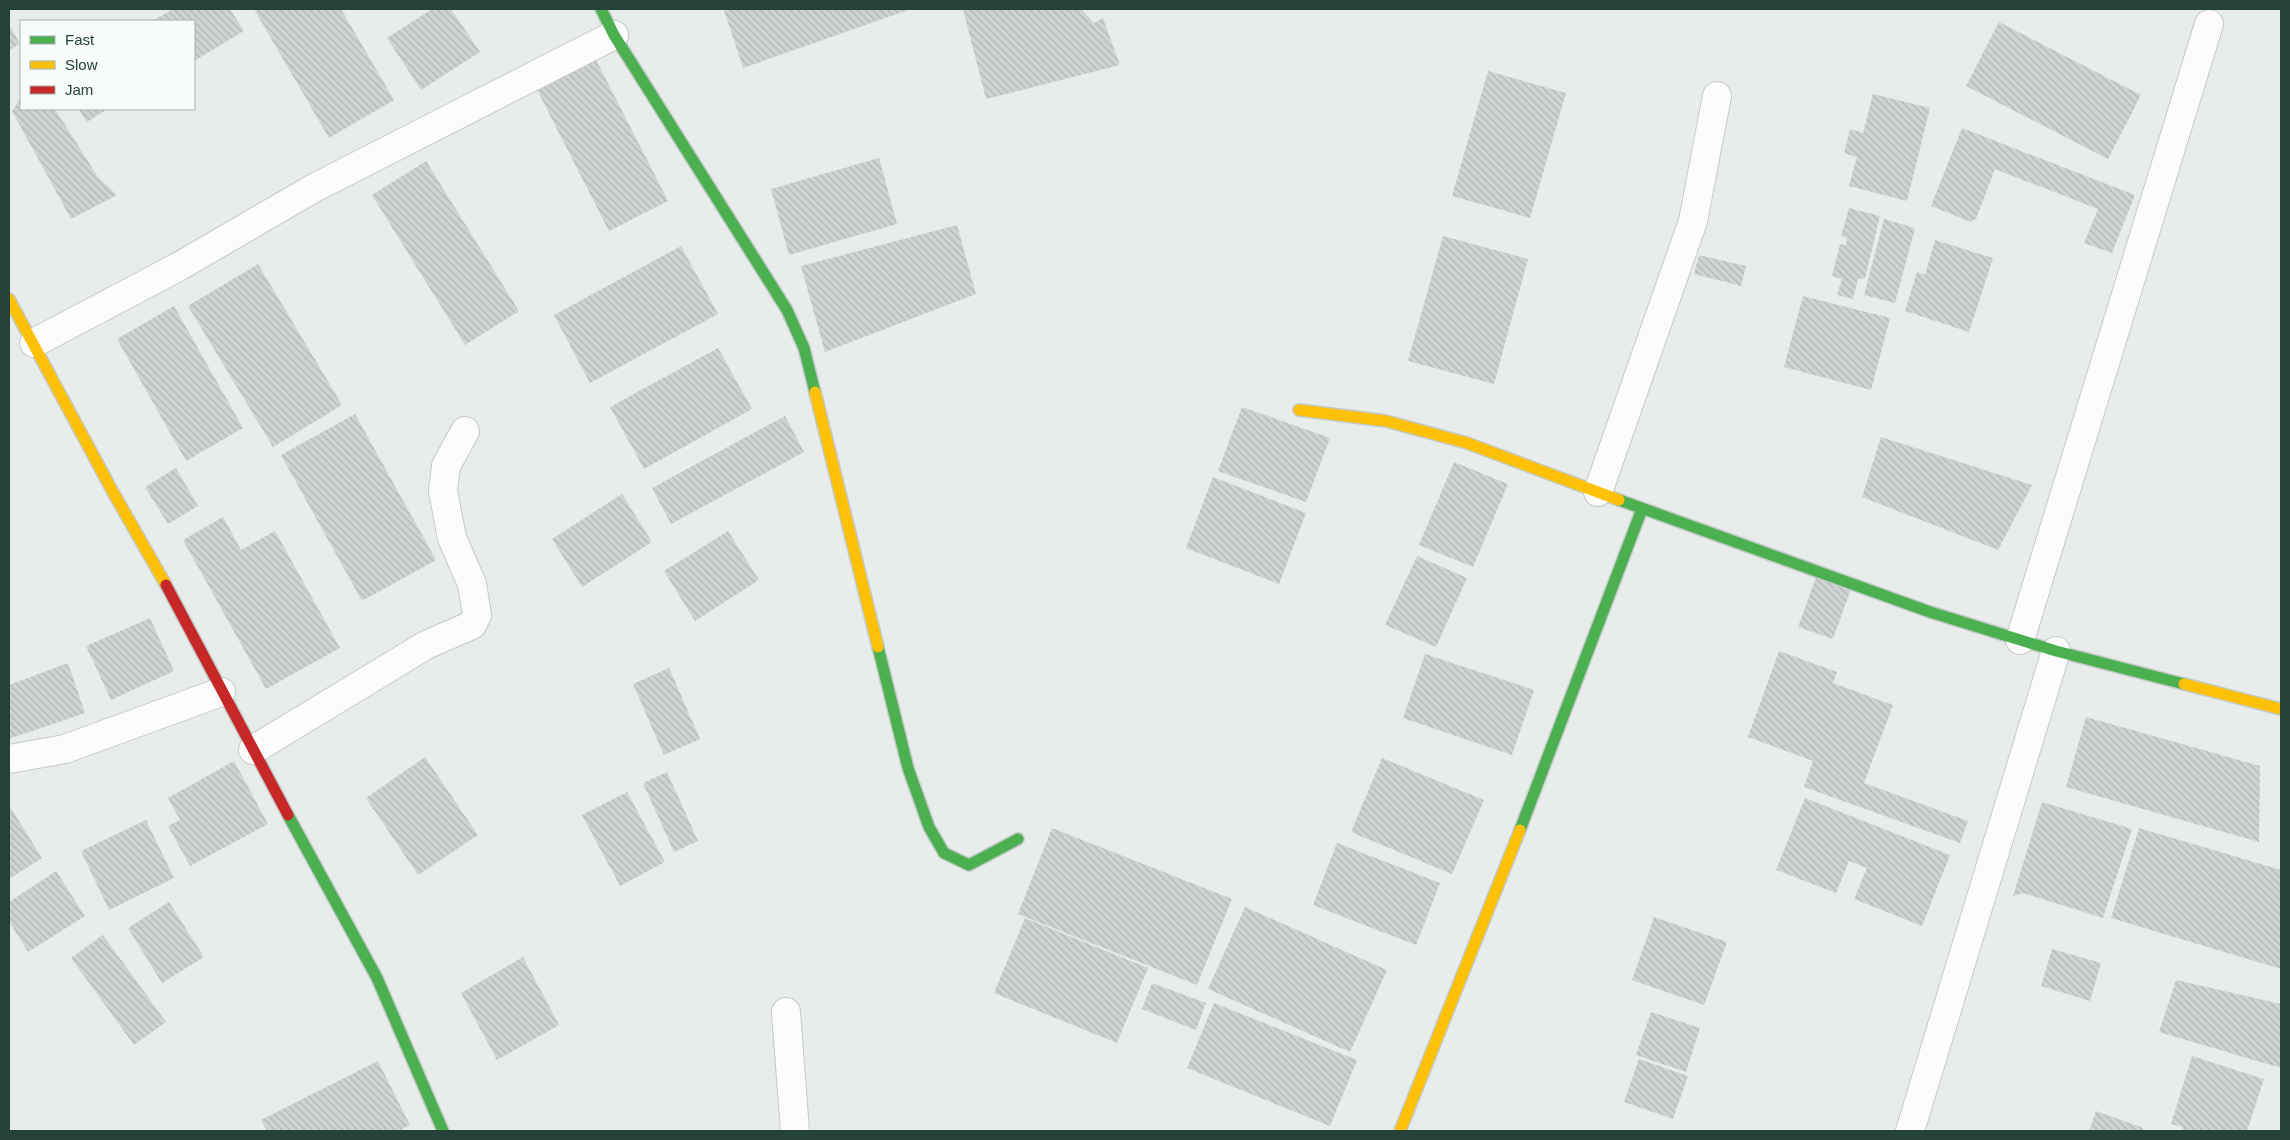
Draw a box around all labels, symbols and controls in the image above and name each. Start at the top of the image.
legend [20,20,195,110]
text: Fast [65,31,95,48]
text: Slow [65,56,98,73]
text: Jam [65,81,93,98]

